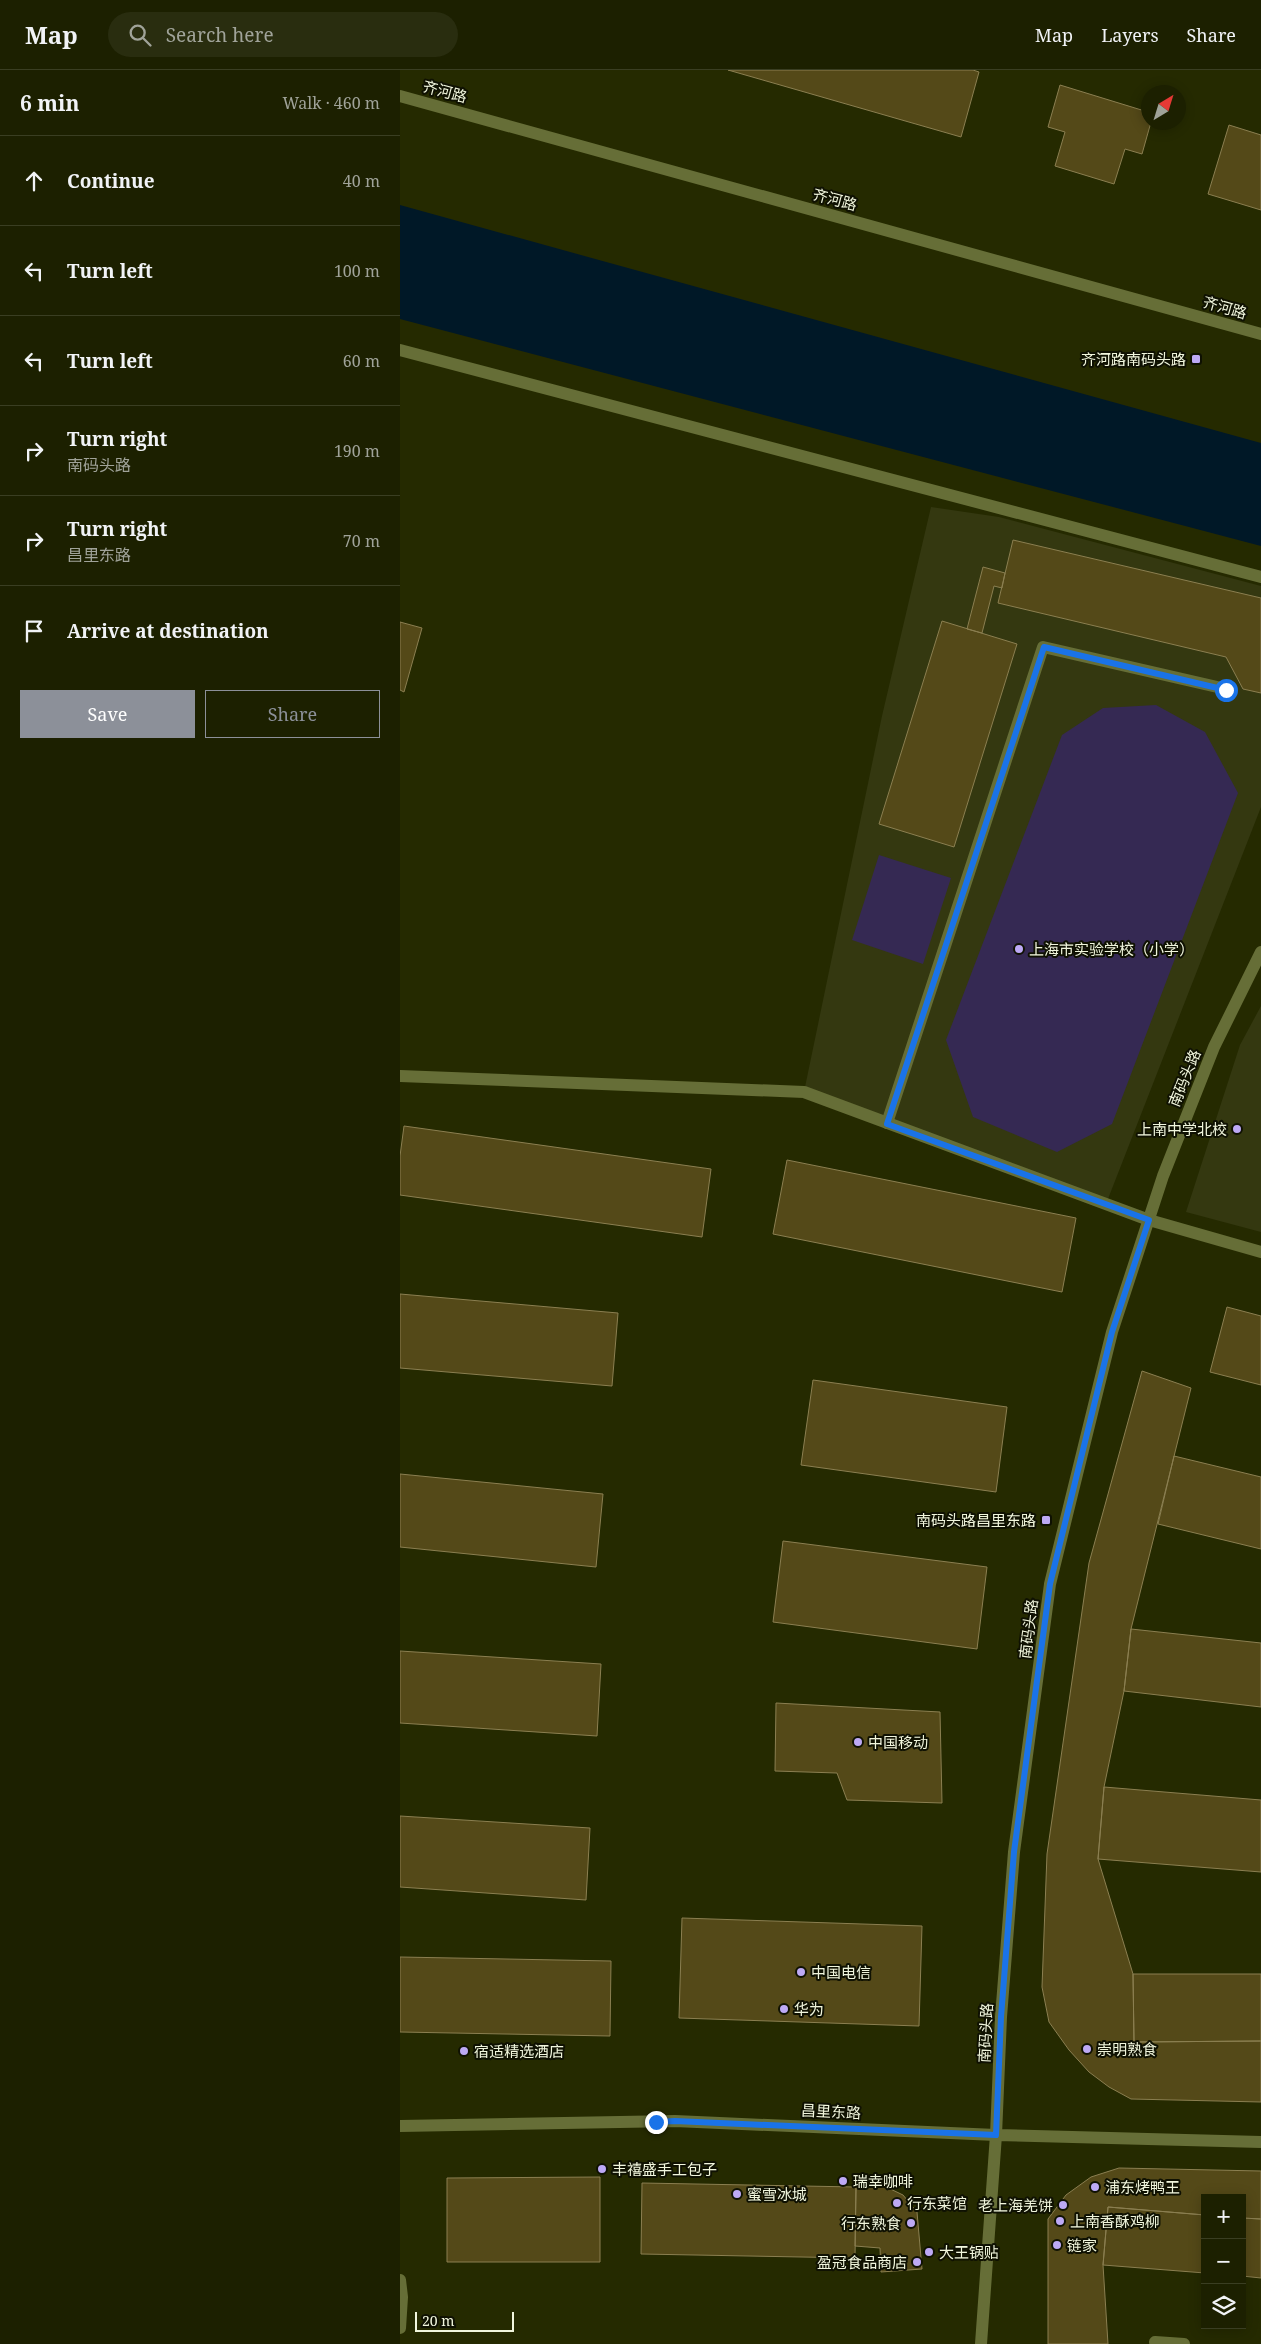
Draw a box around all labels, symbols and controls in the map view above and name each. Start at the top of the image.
search box [108,12,458,57]
text: Map [25,18,78,51]
icon: search [126,21,154,49]
text: Search here [166,22,274,48]
text: Map [1035,23,1073,47]
text: Layers [1101,23,1159,47]
text: Share [1187,23,1236,47]
street label: 齐河路 [421,76,469,106]
north arrow [1141,85,1186,130]
text: 6 min [20,89,79,117]
text: Walk · 460 m [283,92,380,114]
icon: ahead [20,167,48,195]
text: Continue [67,168,155,194]
text: 40 m [343,170,380,192]
street label: 齐河路 [811,184,859,214]
icon: left [20,257,48,285]
text: Turn left [67,258,153,284]
text: 100 m [334,260,380,282]
street label: 齐河路 [1201,291,1249,323]
icon: left [20,347,48,375]
text: Turn left [67,348,153,374]
place label: 齐河路南码头路 [1081,349,1186,369]
text: 60 m [343,350,380,372]
marker: 齐河路南码头路 [1190,353,1202,365]
text: Turn right [67,426,167,452]
icon: right [20,437,48,465]
text: 190 m [334,440,380,462]
text: 南码头路 [67,454,131,476]
text: Turn right [67,516,167,542]
icon: right [20,527,48,555]
text: 70 m [343,530,380,552]
text: 昌里东路 [67,544,131,566]
icon: arrive [20,617,48,645]
text: Arrive at destination [67,618,269,644]
route start [1215,679,1238,702]
button: Save [20,690,195,738]
button: Share [205,690,380,738]
place label: 上海市实验学校（小学） [1029,939,1194,959]
marker: 上海市实验学校（小学） [1013,943,1025,955]
street label: 南码头路 [1163,1046,1205,1110]
place label: 上南中学北校 [1137,1119,1227,1139]
marker: 上南中学北校 [1231,1123,1243,1135]
place label: 南码头路昌里东路 [916,1510,1036,1530]
marker: 南码头路昌里东路 [1040,1514,1052,1526]
street label: 南码头路 [1014,1598,1042,1660]
place label: 中国移动 [868,1732,928,1752]
marker: 中国移动 [852,1736,864,1748]
place label: 中国电信 [811,1962,871,1982]
marker: 中国电信 [795,1966,807,1978]
place label: 华为 [794,1999,824,2019]
marker: 华为 [778,2003,790,2015]
street label: 南码头路 [973,2003,997,2063]
place label: 崇明熟食 [1097,2039,1157,2059]
place label: 宿适精选酒店 [474,2041,564,2061]
marker: 崇明熟食 [1081,2043,1093,2055]
marker: 宿适精选酒店 [458,2045,470,2057]
street label: 昌里东路 [801,2099,861,2123]
route end [645,2111,668,2134]
place label: 丰禧盛手工包子 [612,2159,717,2179]
marker: 丰禧盛手工包子 [596,2163,608,2175]
place label: 瑞幸咖啡 [853,2171,913,2191]
marker: 瑞幸咖啡 [837,2175,849,2187]
place label: 浦东烤鸭王 [1105,2177,1180,2197]
marker: 浦东烤鸭王 [1089,2181,1101,2193]
place label: 蜜雪冰城 [747,2184,807,2204]
marker: 蜜雪冰城 [731,2188,743,2200]
place label: 行东菜馆 [907,2193,967,2213]
map controls [1201,2194,1246,2329]
button: + [1201,2194,1246,2239]
place label: 老上海羌饼 [978,2195,1053,2215]
marker: 行东菜馆 [891,2197,903,2209]
marker: 老上海羌饼 [1057,2199,1069,2211]
place label: 上南香酥鸡柳 [1070,2211,1160,2231]
place label: 行东熟食 [841,2213,901,2233]
marker: 上南香酥鸡柳 [1054,2215,1066,2227]
marker: 行东熟食 [905,2217,917,2229]
place label: 链家 [1067,2235,1097,2255]
marker: 链家 [1051,2239,1063,2251]
button: − [1201,2239,1246,2284]
place label: 大王锅贴 [939,2242,999,2262]
marker: 大王锅贴 [923,2246,935,2258]
place label: 盈冠食品商店 [817,2252,907,2272]
marker: 盈冠食品商店 [911,2256,923,2268]
button: layers [1201,2284,1246,2329]
scale bar [415,2309,514,2332]
text: 20 m [422,2311,455,2330]

